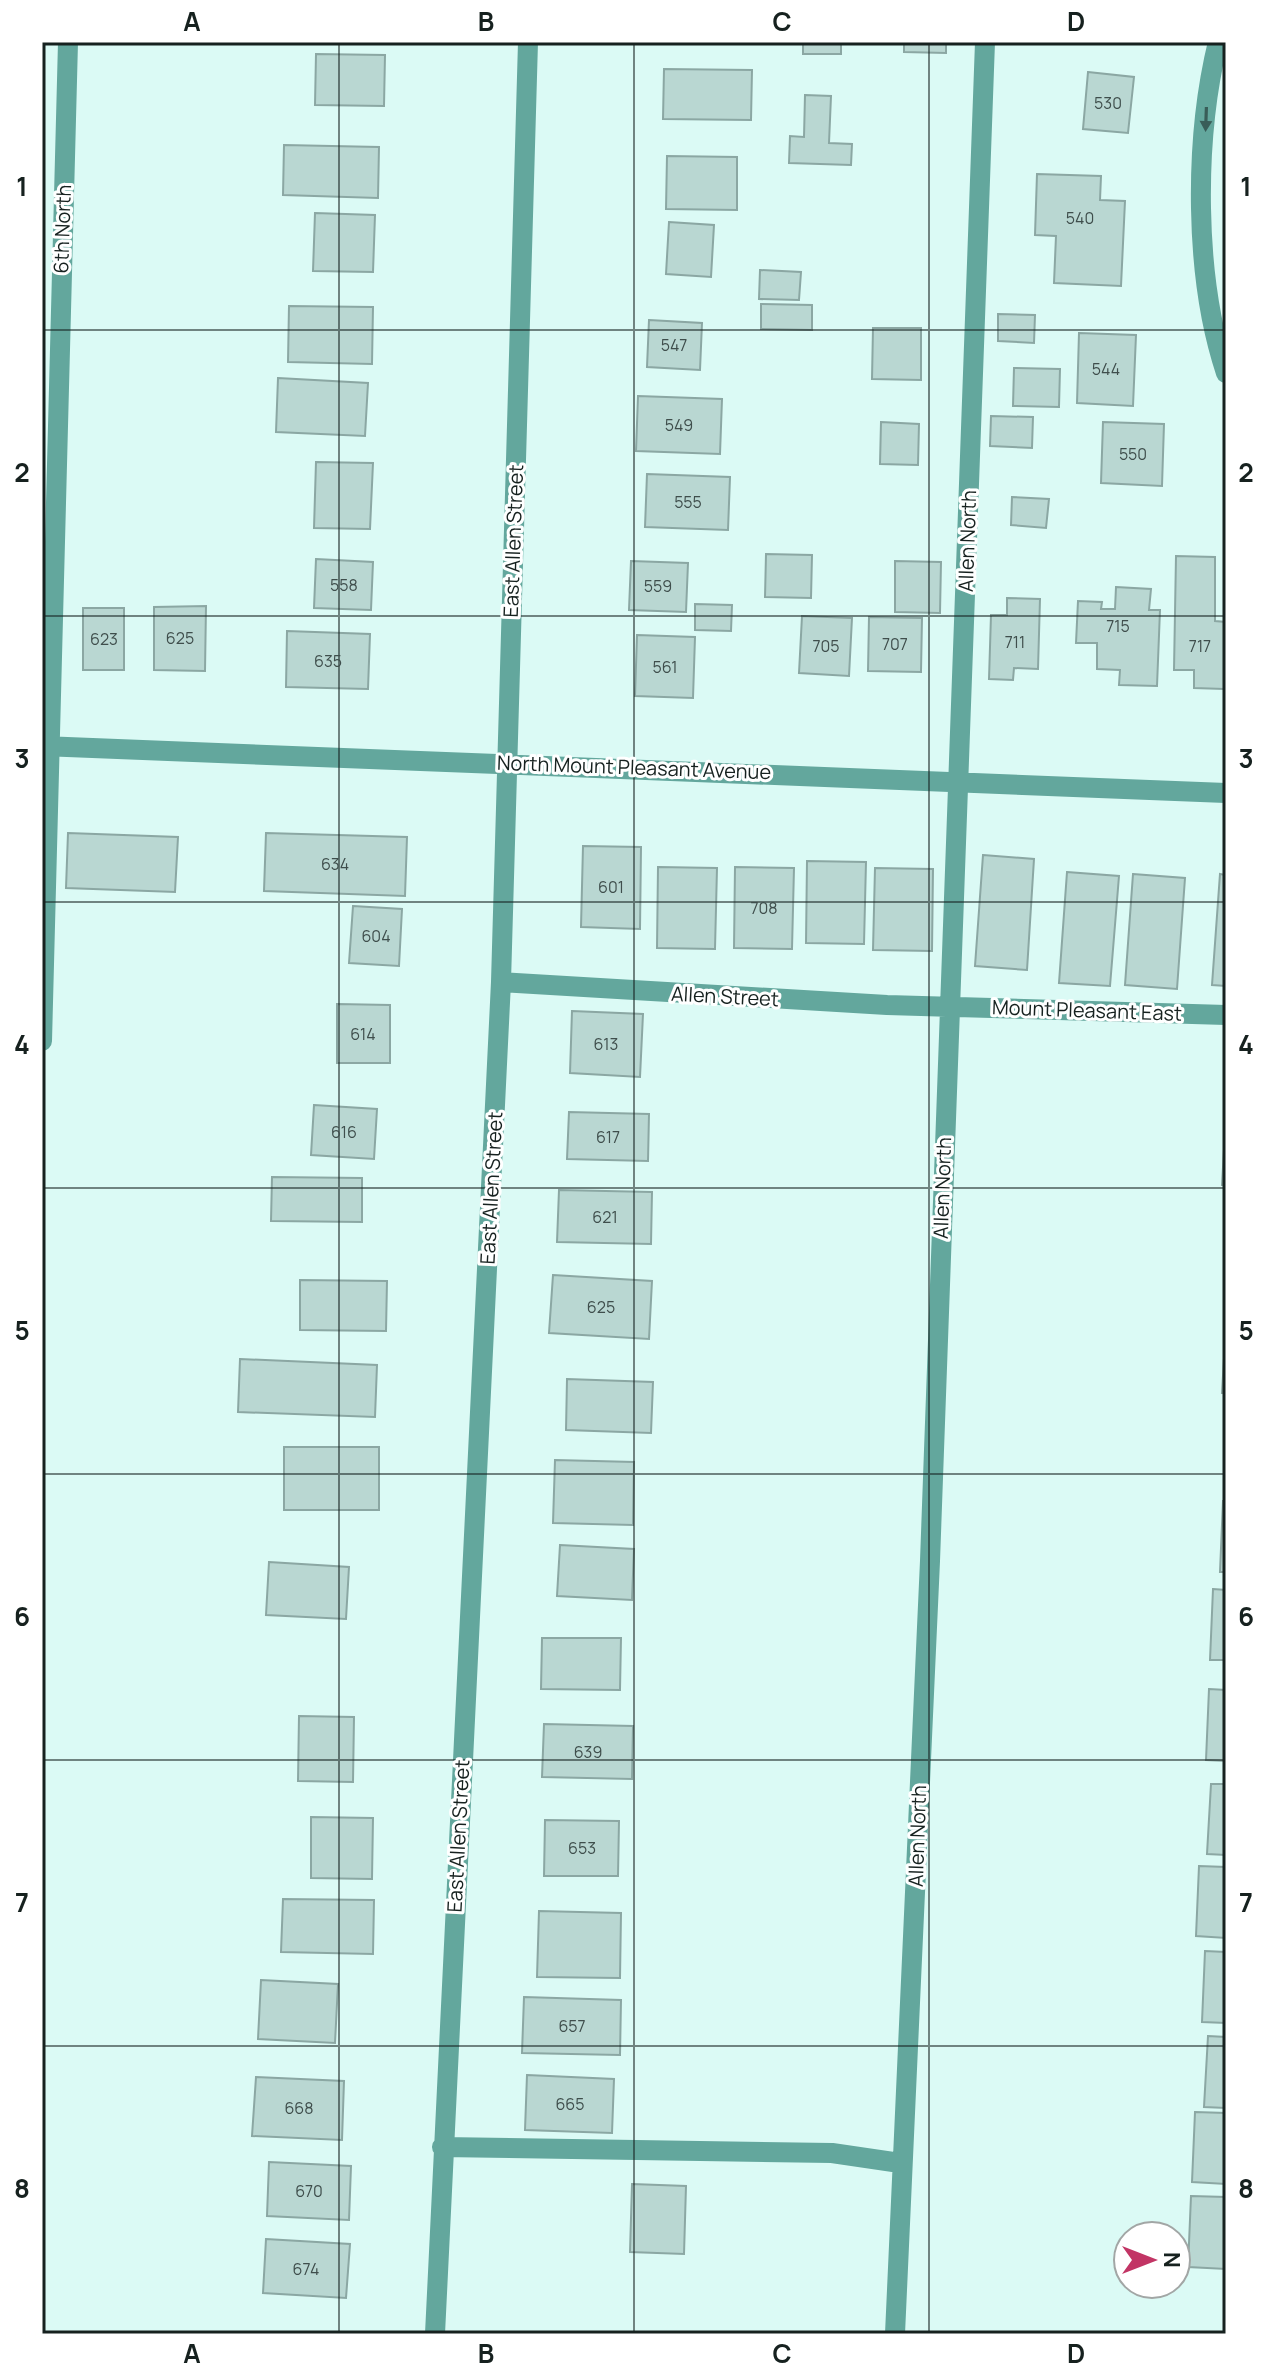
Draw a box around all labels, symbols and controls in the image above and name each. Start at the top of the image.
text: A [183,3,201,39]
text: B [478,3,494,39]
text: C [772,3,792,39]
text: D [1067,3,1085,39]
house number: 530 [1094,92,1122,114]
one-way arrow [1199,107,1212,132]
text: 1 [16,168,28,204]
text: 1 [1240,168,1252,204]
street label: 6th North [47,184,77,274]
house number: 540 [1066,207,1094,229]
house number: 547 [661,334,687,356]
house number: 544 [1092,358,1120,380]
house number: 549 [665,414,693,436]
house number: 550 [1119,443,1147,465]
text: 2 [14,454,30,490]
text: 2 [1238,454,1254,490]
street label: East Allen Street [497,464,529,618]
street label: Allen North [952,490,982,592]
house number: 555 [674,491,702,513]
house number: 558 [330,574,358,596]
house number: 559 [644,575,672,597]
house number: 715 [1106,615,1130,637]
house number: 625 [166,627,194,649]
house number: 623 [90,628,118,650]
house number: 711 [1005,631,1025,653]
house number: 707 [882,633,908,655]
house number: 705 [812,635,840,657]
house number: 717 [1189,635,1211,657]
house number: 635 [314,650,342,672]
house number: 561 [652,656,678,678]
text: 3 [14,740,30,776]
text: 3 [1238,740,1254,776]
street label: North Mount Pleasant Avenue [496,749,772,785]
house number: 634 [321,853,349,875]
house number: 601 [598,876,624,898]
house number: 708 [750,897,778,919]
house number: 604 [361,925,391,947]
street label: Allen Street [670,980,780,1012]
street label: Mount Pleasant East [991,993,1183,1027]
house number: 614 [350,1023,376,1045]
text: 4 [14,1026,30,1062]
text: 4 [1238,1026,1254,1062]
house number: 613 [594,1033,618,1055]
street label: East Allen Street [474,1111,508,1265]
house number: 616 [331,1121,357,1143]
house number: 617 [596,1126,620,1148]
street label: Allen North [927,1137,957,1239]
house number: 621 [592,1206,618,1228]
house number: 625 [587,1296,615,1318]
text: 5 [14,1312,30,1348]
text: 5 [1238,1312,1254,1348]
text: 6 [14,1598,30,1634]
text: 6 [1238,1598,1254,1634]
house number: 639 [574,1741,602,1763]
street label: East Allen Street [441,1759,475,1913]
street label: Allen North [902,1785,932,1887]
house number: 653 [568,1837,596,1859]
text: 7 [15,1884,29,1920]
text: 7 [1239,1884,1253,1920]
house number: 657 [558,2015,586,2037]
house number: 665 [555,2093,585,2115]
house number: 668 [284,2097,314,2119]
text: 8 [14,2170,30,2206]
text: 8 [1238,2170,1254,2206]
house number: 670 [295,2180,323,2202]
north arrow [1112,2220,1192,2300]
text: N [1157,2252,1187,2268]
house number: 674 [293,2258,319,2280]
text: A [183,2335,201,2371]
text: B [478,2335,494,2371]
text: C [772,2335,792,2371]
text: D [1067,2335,1085,2371]

